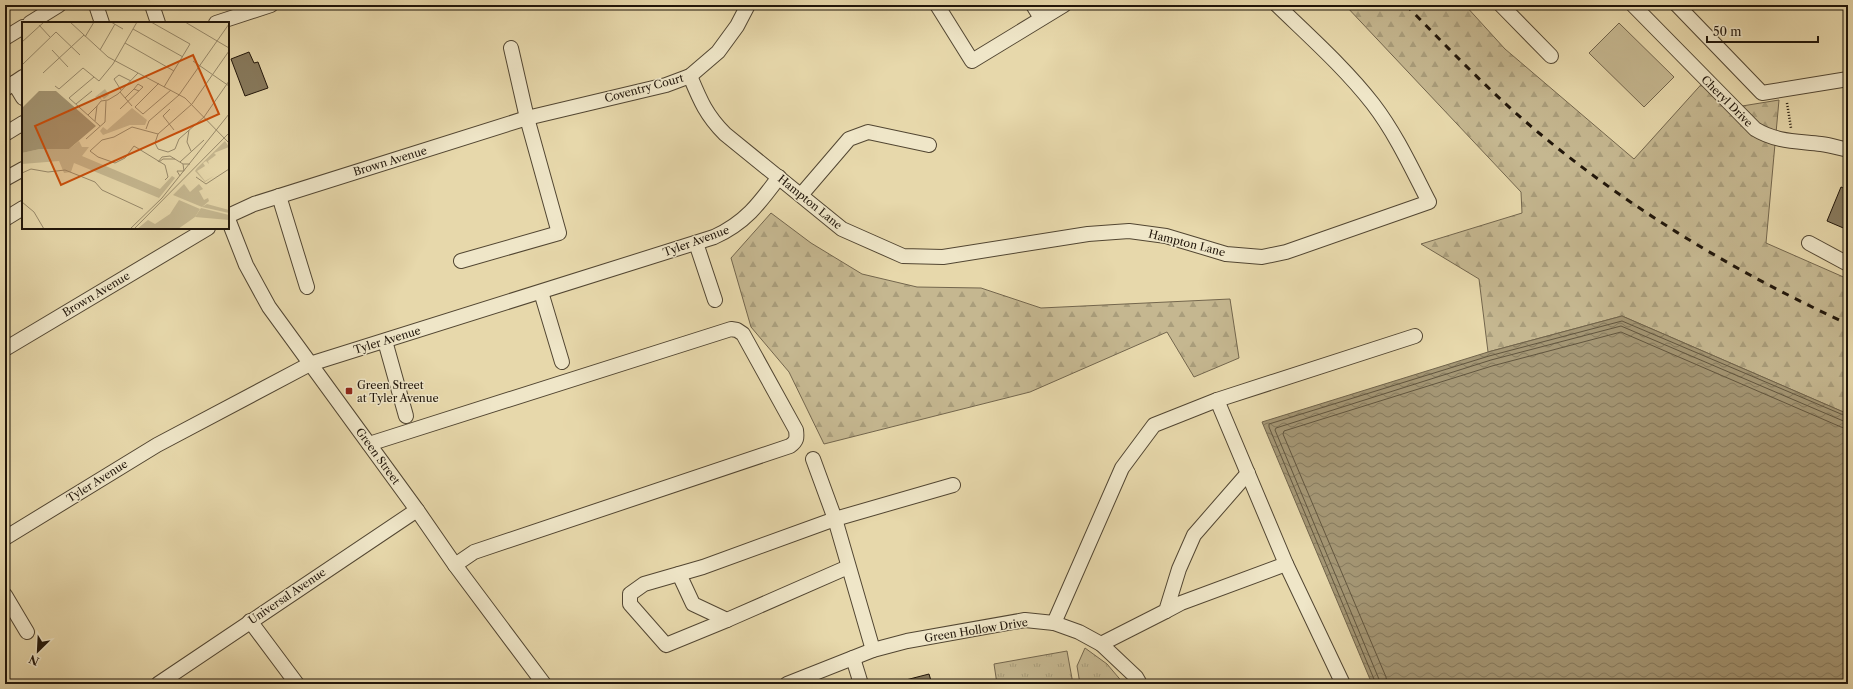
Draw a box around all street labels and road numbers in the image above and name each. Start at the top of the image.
street label: Coventry Court [603,71,685,105]
street label: Cheryl Drive [1698,72,1756,130]
street label: Brown Avenue [352,143,428,179]
street label: Hampton Lane [775,172,845,232]
street label: Tyler Avenue [661,223,731,259]
street label: Hampton Lane [1147,227,1227,259]
street label: Brown Avenue [60,268,132,320]
street label: Tyler Avenue [352,323,422,357]
street label: Green Street [353,425,403,487]
street label: Tyler Avenue [64,457,130,505]
street label: Universal Avenue [246,565,328,627]
street label: Green Hollow Drive [923,615,1029,645]

